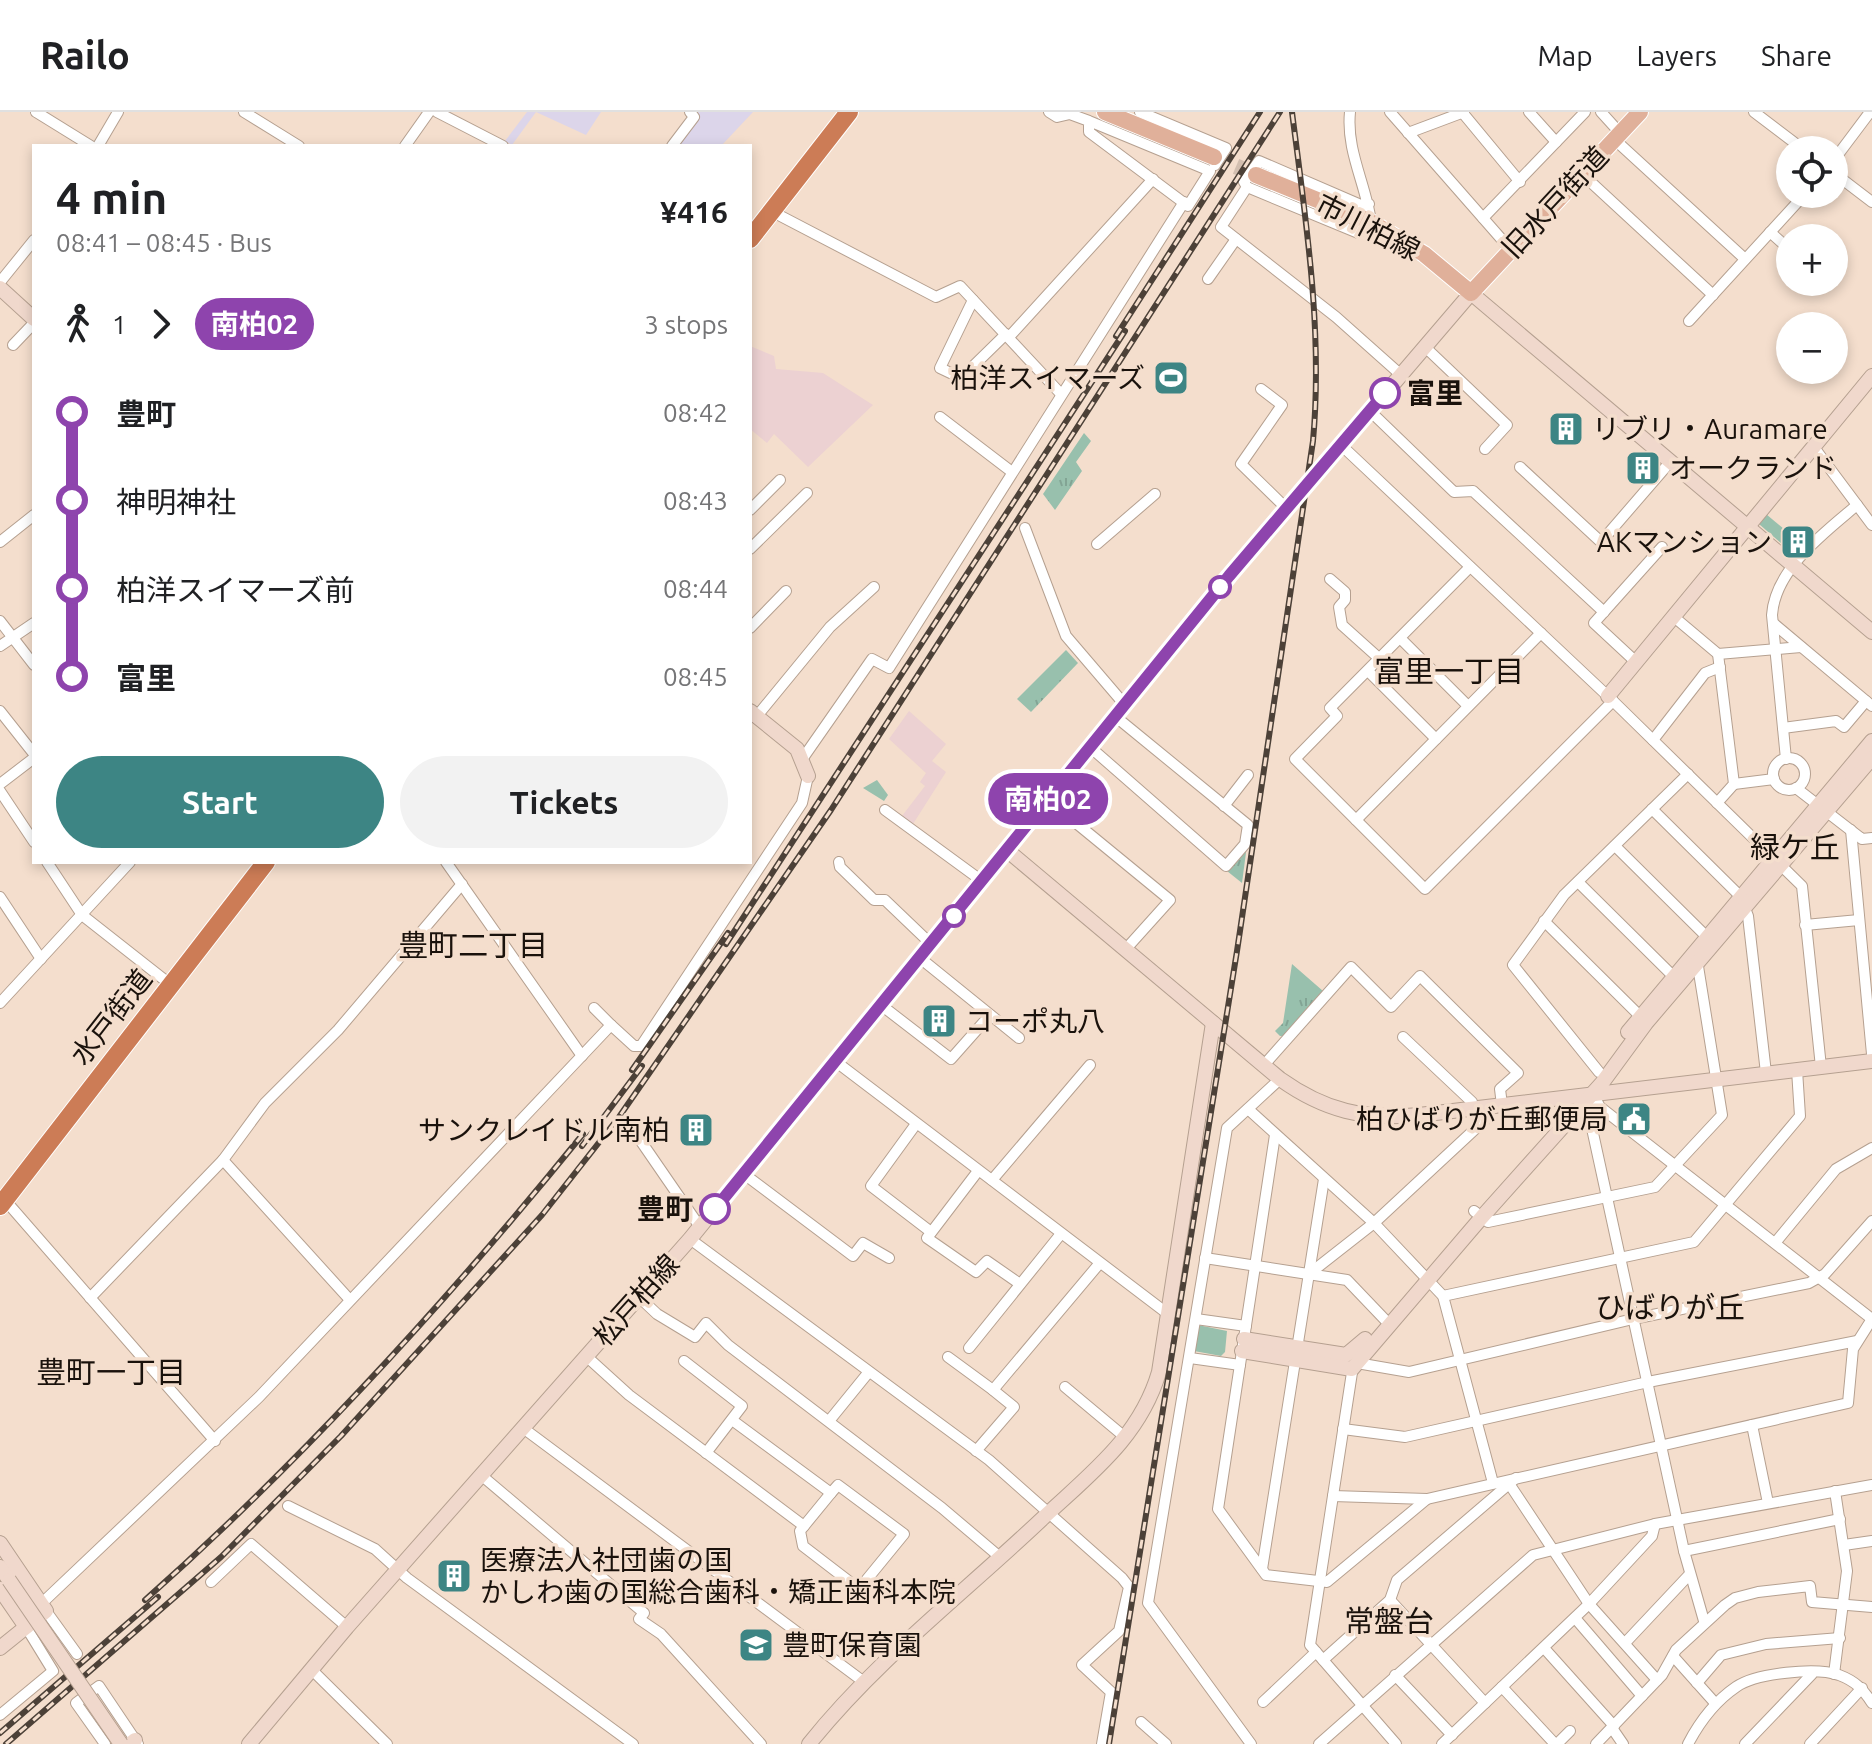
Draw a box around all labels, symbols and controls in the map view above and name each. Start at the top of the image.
text: Railo [40,34,130,76]
text: Map [1537,40,1593,71]
text: Layers [1637,40,1717,71]
text: Share [1761,40,1832,71]
map controls [1776,136,1848,384]
button: locate [1776,136,1848,208]
street label: 旧水戸街道 [1496,140,1614,263]
text: 4 min [56,173,167,222]
street label: 市川柏線 [1311,187,1425,266]
text: ¥416 [660,195,728,229]
button: + [1776,224,1848,296]
text: 08:41 – 08:45 · Bus [56,228,272,257]
icon: walk [56,302,100,346]
icon: forward [139,302,183,346]
text: 南柏02 [211,308,298,339]
text: 1 [112,310,127,339]
text: 3 stops [644,310,728,339]
button: − [1776,312,1848,384]
sports icon: 柏洋スイマーズ [1152,359,1190,397]
place label: 柏洋スイマーズ [950,362,1145,393]
place label: 富里 [1407,377,1463,408]
marker: 富里 [1370,378,1400,408]
text: 豊町 [116,397,176,431]
text: 08:42 [663,398,728,427]
building icon: リブリ・Auramare [1547,410,1585,448]
place label: リブリ・Auramare [1592,413,1828,444]
building icon: オークランド [1624,449,1662,487]
place label: オークランド [1669,452,1837,483]
text: 神明神社 [116,485,236,519]
text: 08:43 [663,486,728,515]
building icon: AKマンション [1779,523,1817,561]
place label: AKマンション [1597,526,1772,557]
text: 柏洋スイマーズ前 [116,573,355,607]
text: 08:44 [663,574,728,603]
unlabelled marker [1209,576,1231,598]
district label: 富里一丁目 [1374,654,1524,688]
text: 富里 [116,661,176,695]
text: 08:45 [663,662,728,691]
button: Start [56,756,384,848]
button: Tickets [400,756,728,848]
line badge: 南柏02 [992,773,1104,825]
text: 南柏02 [1004,783,1092,814]
district label: 緑ケ丘 [1750,830,1840,864]
unlabelled marker [943,905,965,927]
district label: 豊町二丁目 [398,928,548,962]
street label: 水戸街道 [64,963,157,1070]
building icon: コーポ丸八 [920,1002,958,1040]
place label: コーポ丸八 [965,1005,1105,1036]
public building icon: 柏ひばりが丘郵便局 [1615,1100,1653,1138]
place label: 柏ひばりが丘郵便局 [1356,1103,1608,1134]
building icon: サンクレイドル南柏 [677,1111,715,1149]
place label: サンクレイドル南柏 [418,1114,670,1145]
place label: 豊町 [637,1193,693,1224]
marker: 豊町 [700,1194,730,1224]
street label: 松戸柏線 [587,1248,685,1352]
district label: ひばりが丘 [1595,1290,1745,1324]
district label: 豊町一丁目 [36,1355,186,1389]
place label: 医療法人社団歯の国 かしわ歯の国総合歯科・矯正歯科本院 [480,1544,956,1607]
building icon: 医療法人社団歯の国 かしわ歯の国総合歯科・矯正歯科本院 [435,1557,473,1595]
district label: 常盤台 [1344,1604,1434,1638]
school or university icon: 豊町保育園 [737,1626,775,1664]
place label: 豊町保育園 [782,1629,922,1660]

